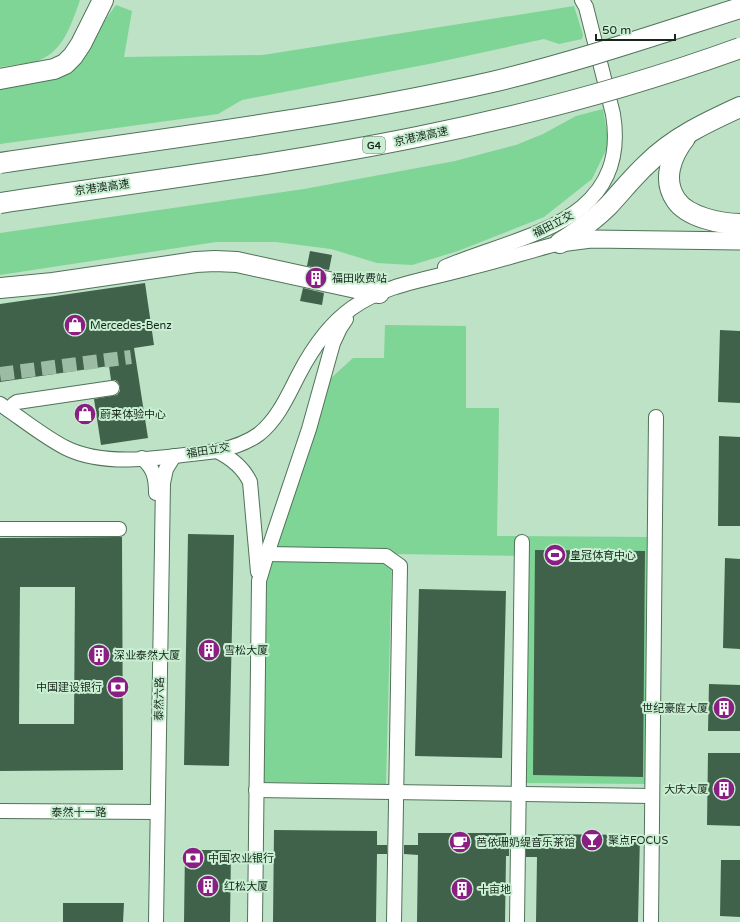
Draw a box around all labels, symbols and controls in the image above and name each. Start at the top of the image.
scale bar [596,16,675,42]
text: 50 m [602,23,631,37]
street label: 京港澳高速 [393,124,449,149]
road number: G4 [363,137,385,153]
street label: 京港澳高速 [74,177,130,198]
street label: 福田立交 [531,209,576,240]
building icon: 福田收费站 [303,265,329,291]
place label: 福田收费站 [332,272,387,285]
shop icon: Mercedes-Benz [62,312,88,338]
place label: Mercedes-Benz [90,319,172,332]
shop icon: 蔚来体验中心 [72,401,98,427]
place label: 蔚来体验中心 [100,408,166,421]
street label: 福田立交 [185,441,231,460]
sports icon: 皇冠体育中心 [542,542,568,568]
place label: 皇冠体育中心 [570,549,636,562]
building icon: 雪松大厦 [196,637,222,663]
building icon: 深业泰然大厦 [86,642,112,668]
place label: 雪松大厦 [224,644,268,657]
place label: 深业泰然大厦 [114,649,180,662]
bank icon: 中国建设银行 [105,674,131,700]
street label: 泰然六路 [153,677,166,721]
place label: 中国建设银行 [36,681,102,694]
building icon: 世纪豪庭大厦 [711,695,737,721]
place label: 世纪豪庭大厦 [642,702,708,715]
building icon: 大庆大厦 [711,776,737,802]
place label: 大庆大厦 [664,783,708,796]
street label: 泰然十一路 [52,806,107,819]
bar icon: 聚点FOCUS [579,827,605,853]
cafe icon: 芭依珊奶缇音乐茶馆 [447,829,473,855]
place label: 聚点FOCUS [608,834,668,847]
place label: 芭依珊奶缇音乐茶馆 [476,836,575,849]
bank icon: 中国农业银行 [180,845,206,871]
place label: 中国农业银行 [208,852,274,865]
building icon: 红松大厦 [195,873,221,899]
building icon: 十亩地 [449,876,475,902]
place label: 红松大厦 [224,880,268,893]
place label: 十亩地 [478,883,511,896]

